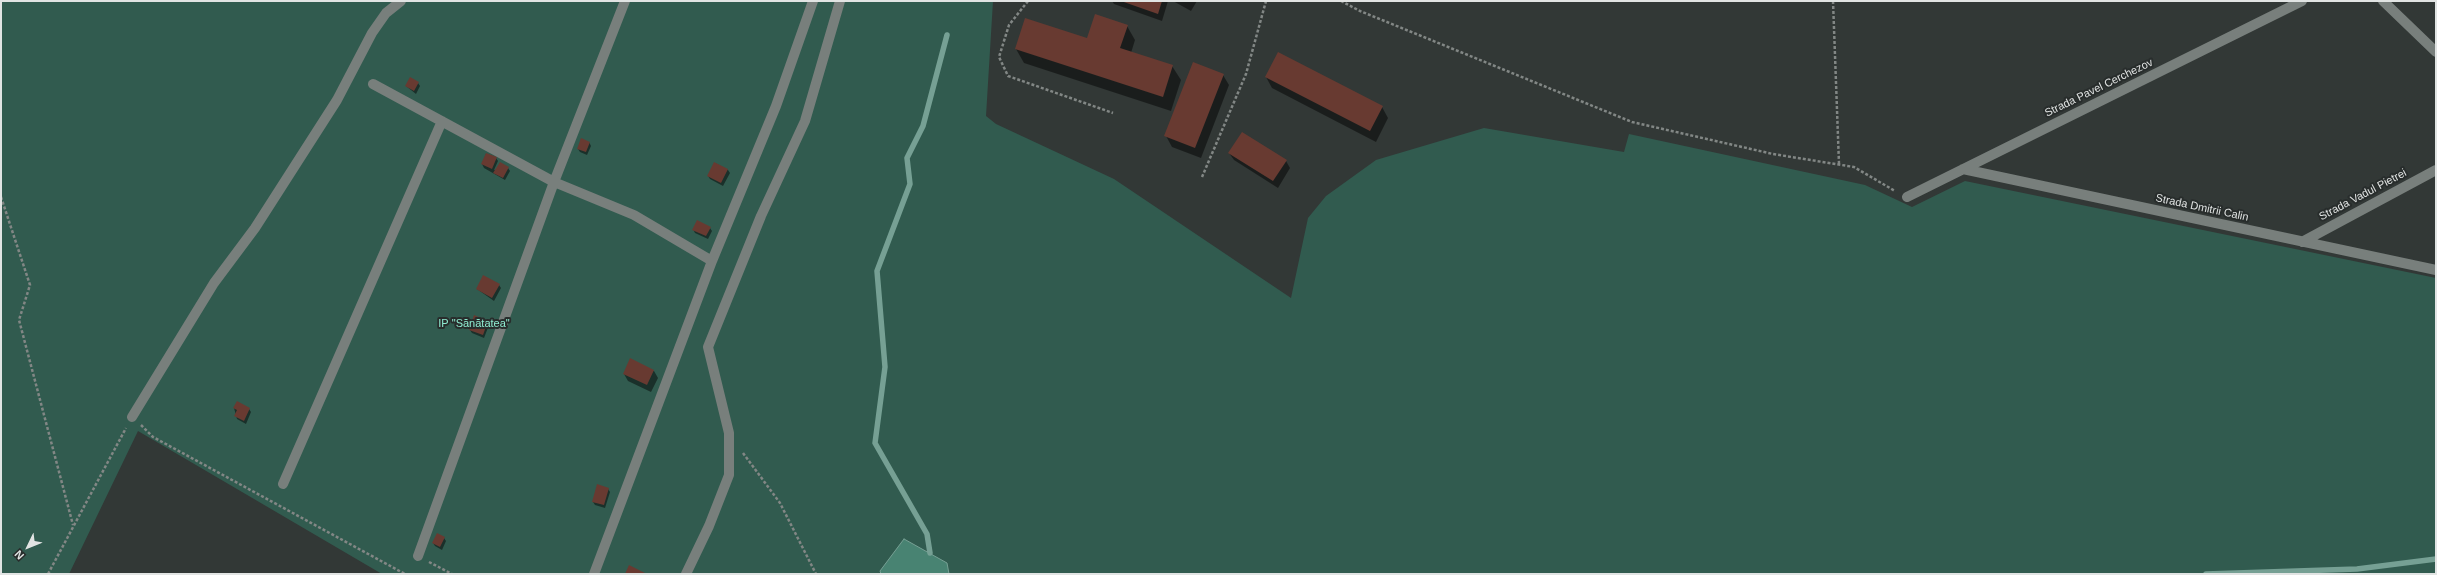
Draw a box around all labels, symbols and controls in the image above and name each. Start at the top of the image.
street label: Strada Pavel Cerchezov [2043,56,2155,120]
street label: Strada Vadul Pietrei [2317,166,2409,224]
street label: Strada Dmitrii Calin [2154,192,2250,224]
park label: IP "Sănătatea" [438,317,510,331]
north arrow [8,527,48,567]
text: N [12,548,26,562]

